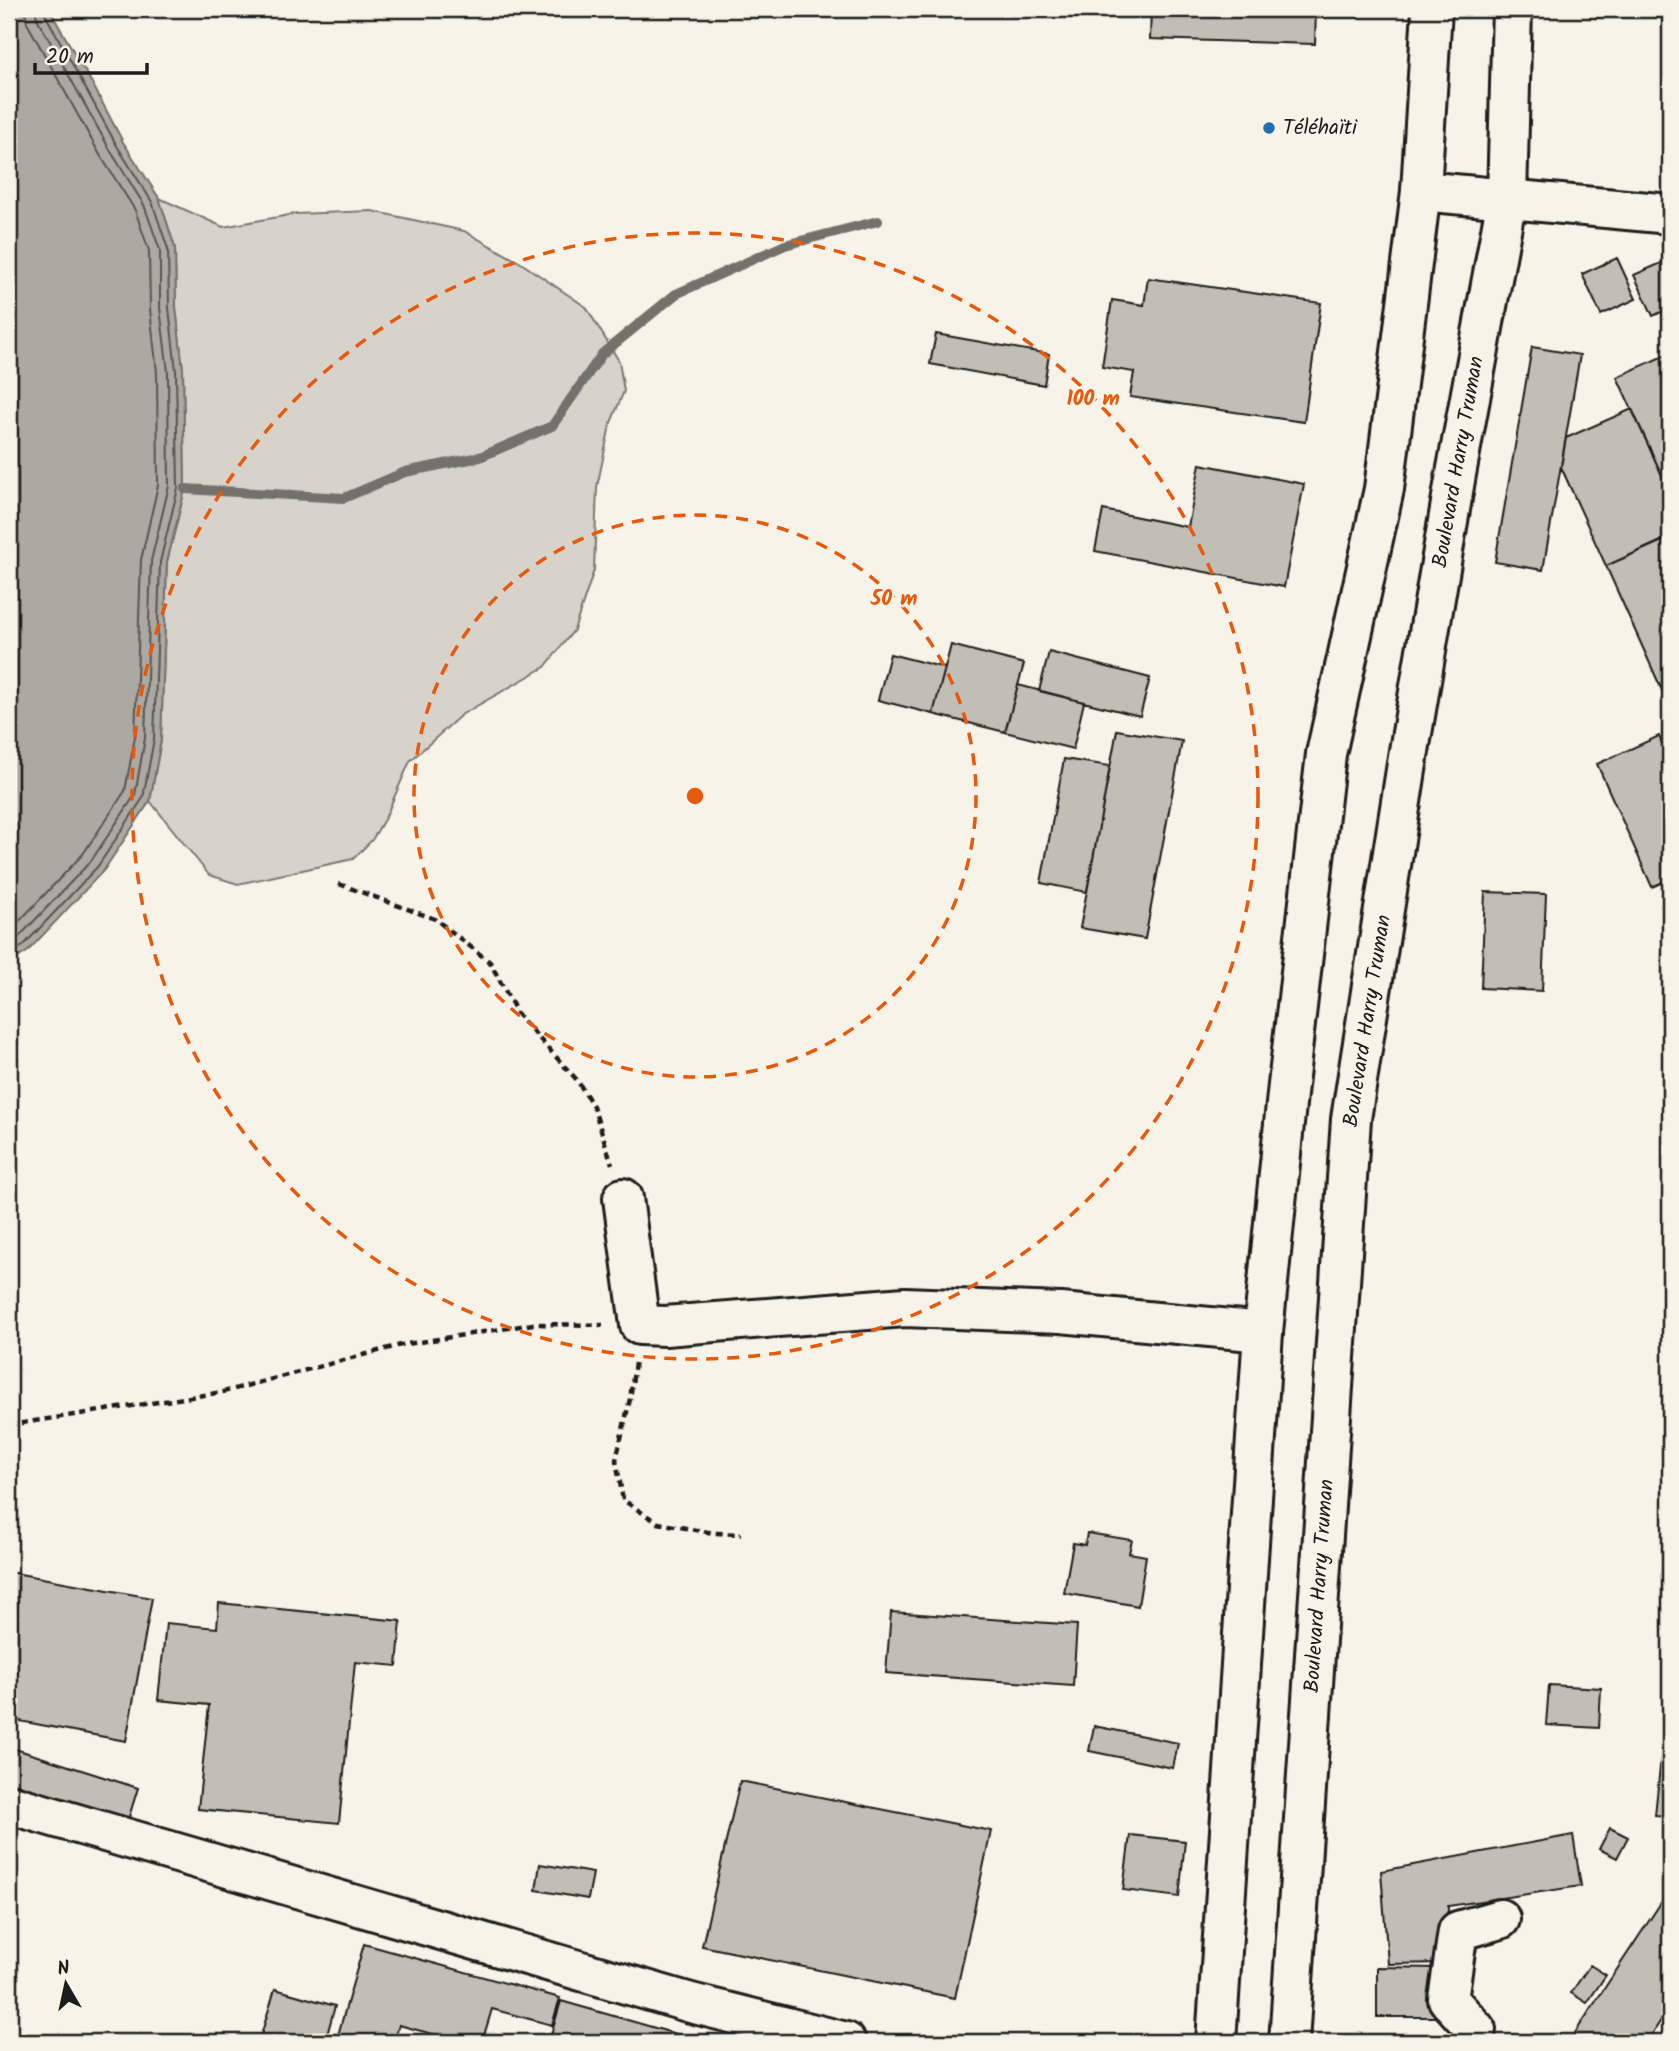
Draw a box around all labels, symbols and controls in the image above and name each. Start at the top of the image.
scale bar [35,32,147,76]
text: 20 m [46,41,94,74]
place label: Téléhaïti [1283,112,1358,145]
marker: Téléhaïti [1261,120,1277,136]
street label: Boulevard Harry Truman [1424,354,1494,570]
text: 100 m [1066,383,1120,416]
text: 50 m [870,583,917,616]
centre of rings [683,784,707,808]
street label: Boulevard Harry Truman [1335,913,1401,1129]
street label: Boulevard Harry Truman [1296,1478,1344,1694]
north arrow [32,1950,102,2020]
text: N [55,1953,72,1985]

